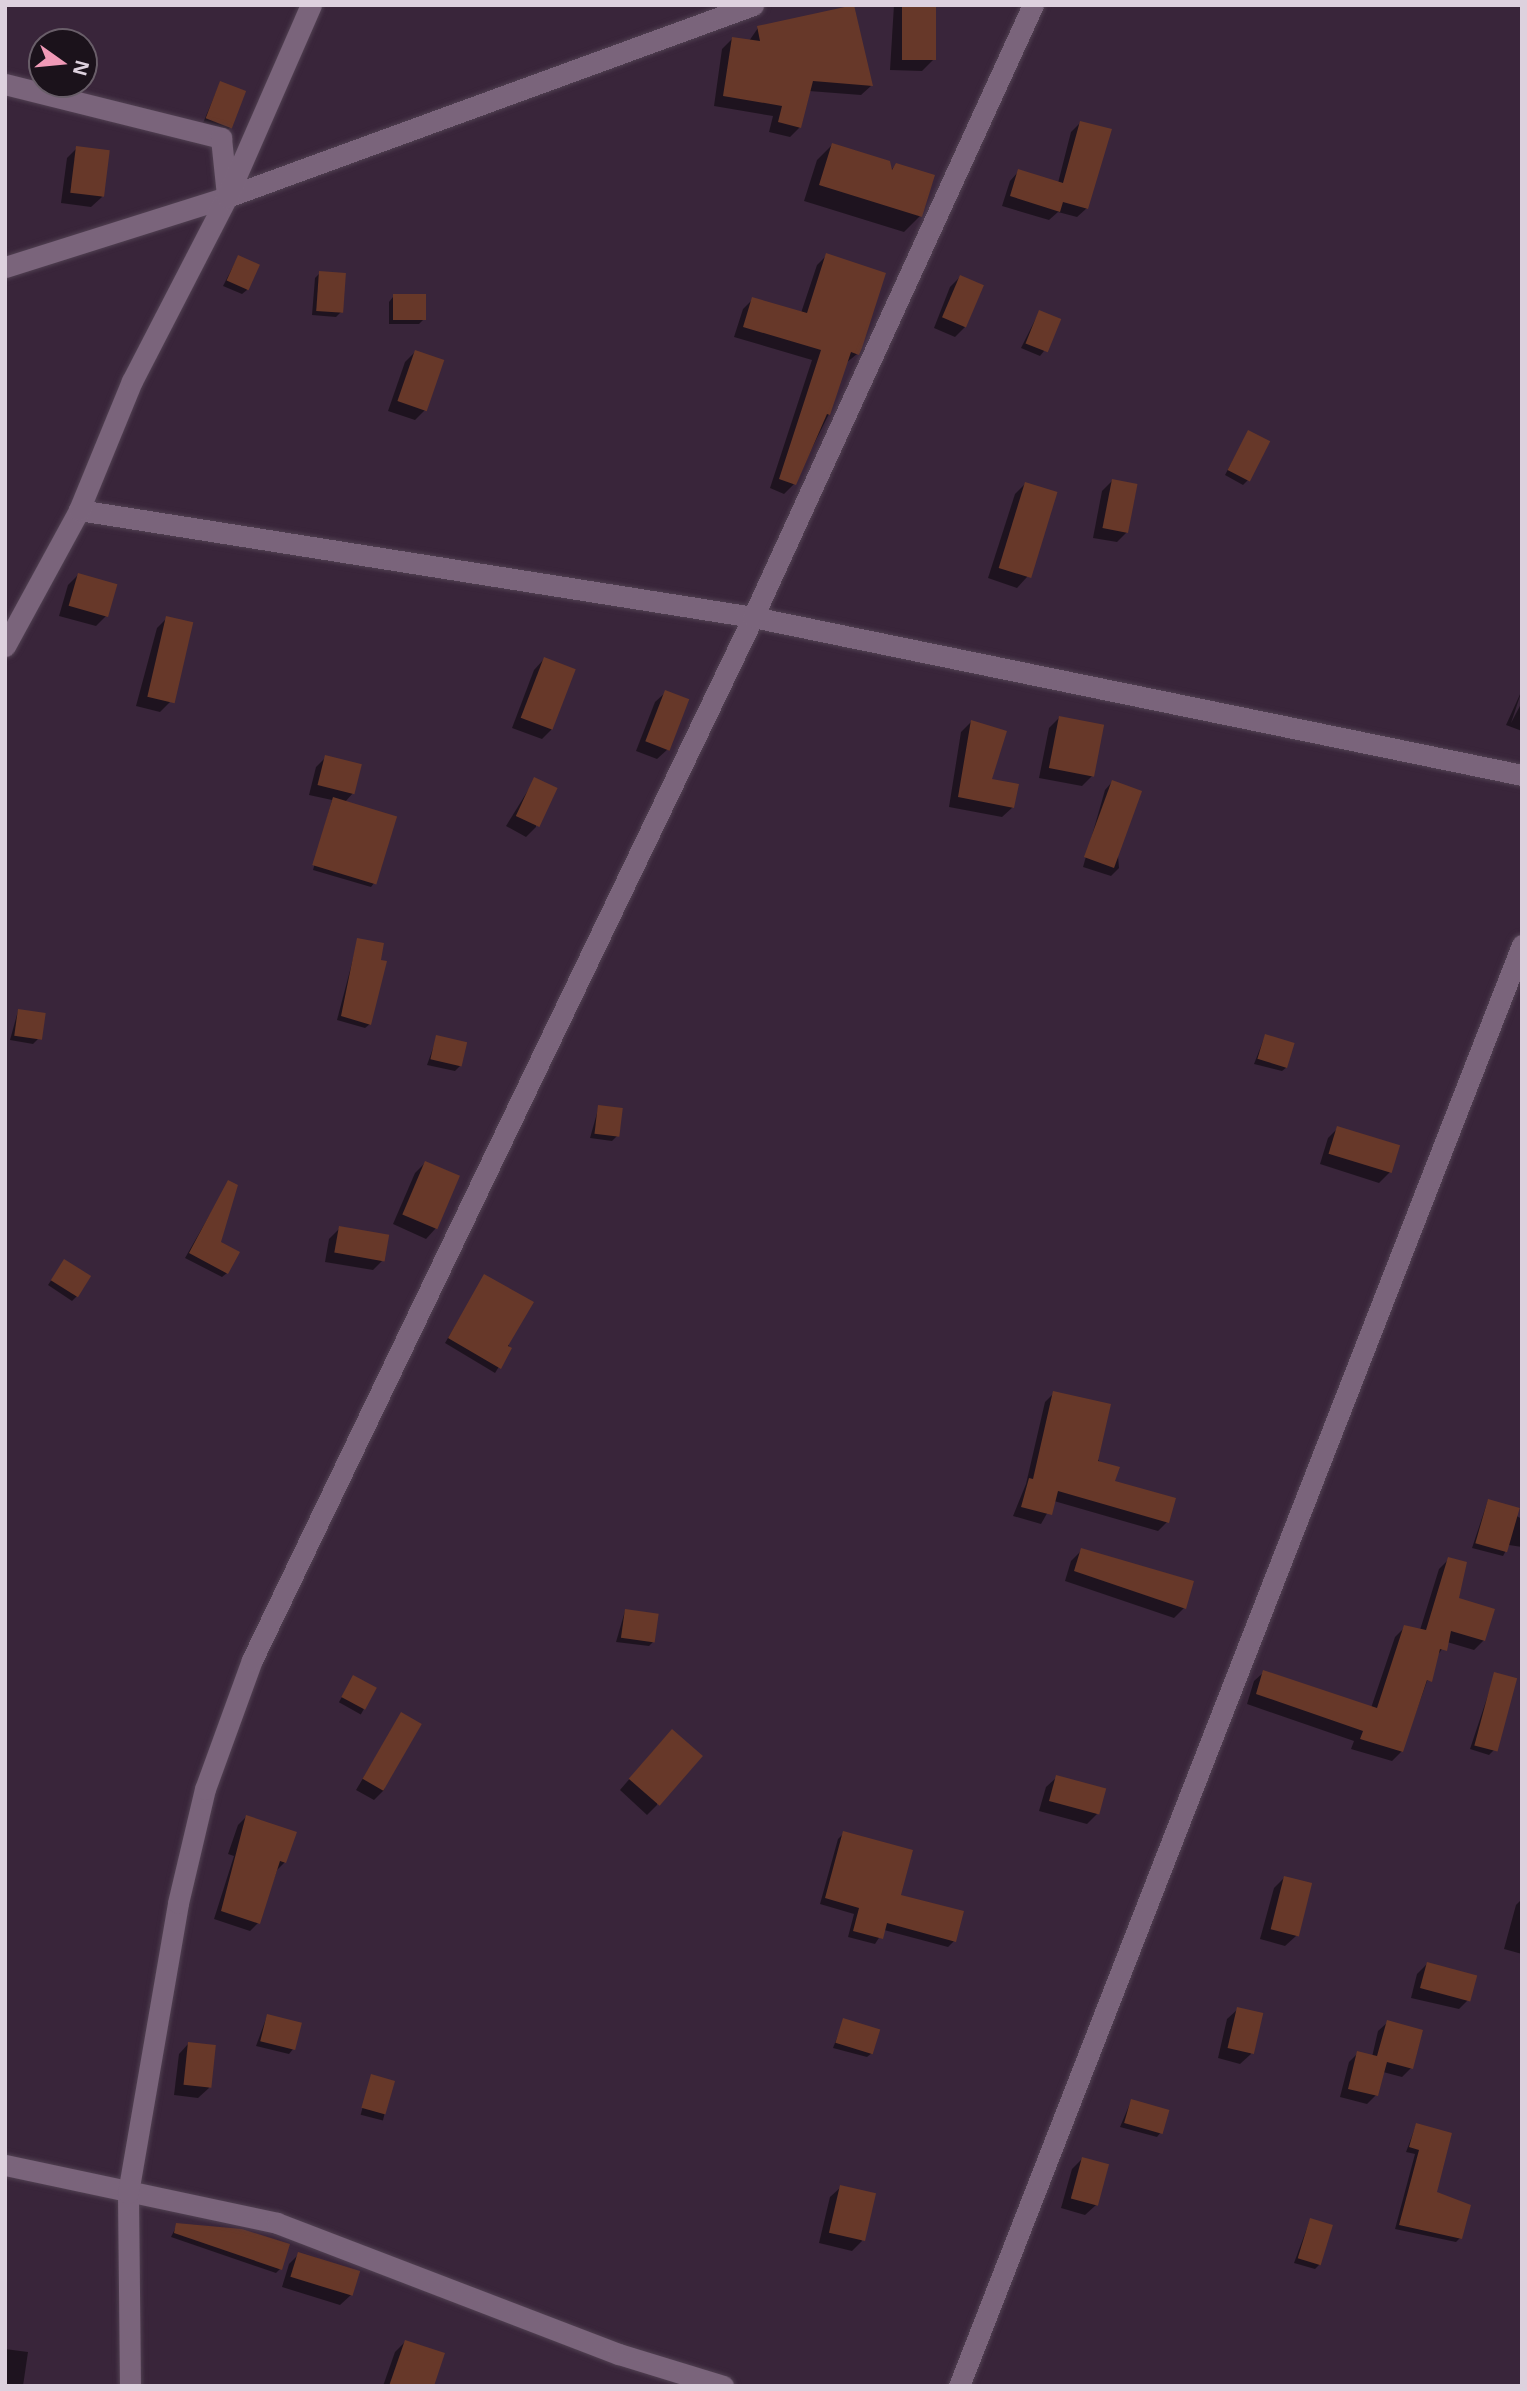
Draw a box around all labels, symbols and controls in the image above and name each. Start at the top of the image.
north arrow [28,28,98,98]
text: N [67,57,96,79]

